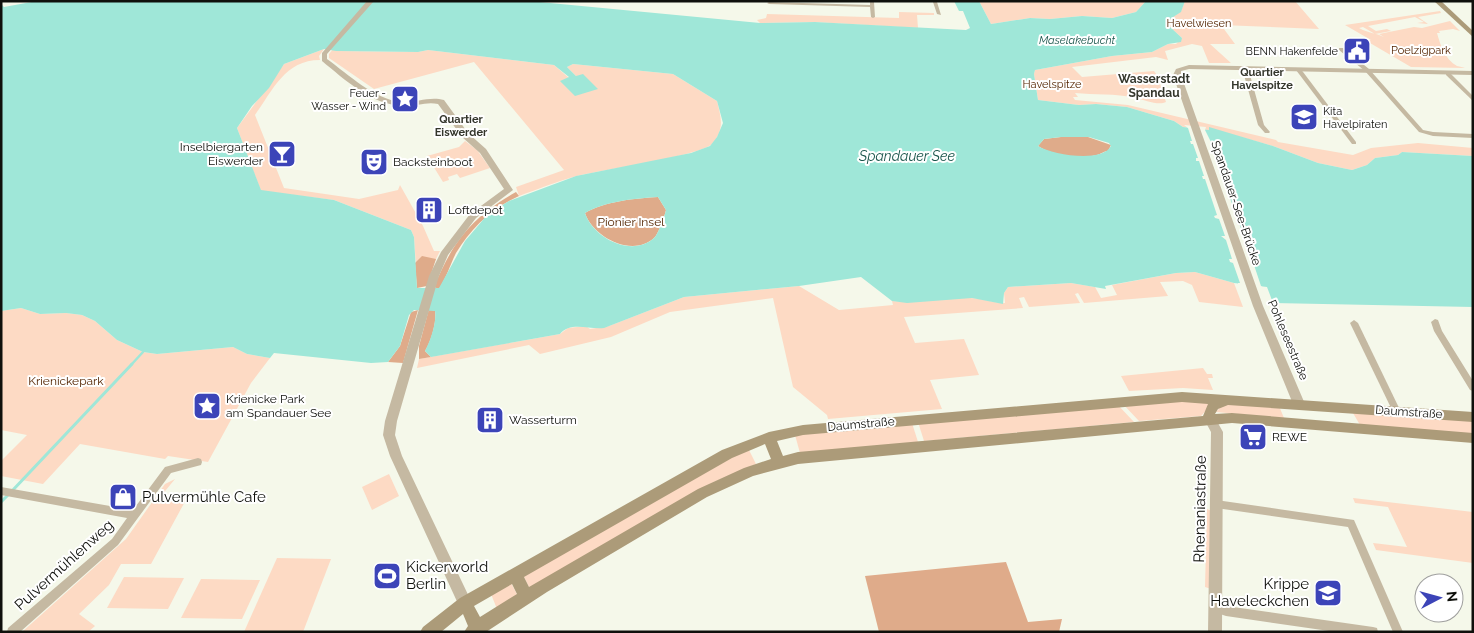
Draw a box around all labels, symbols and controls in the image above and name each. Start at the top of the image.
park label: Havelwiesen [1167,17,1231,30]
water label: Maselakebucht [1039,34,1116,47]
public building icon: BENN Hakenfelde [1342,36,1372,66]
park label: Poelzigpark [1391,44,1451,57]
place label: BENN Hakenfelde [1246,45,1339,58]
district label: Quartier Havelspitze [1231,66,1293,92]
district label: Wasserstadt Spandau [1118,72,1191,100]
park label: Havelspitze [1023,78,1082,91]
place icon: Feuer - Wasser - Wind [390,84,420,114]
place label: Feuer - Wasser - Wind [311,87,386,113]
school or university icon: Kita Havelpiraten [1289,102,1319,132]
place label: Kita Havelpiraten [1323,105,1387,131]
district label: Quartier Eiswerder [435,113,488,139]
bar icon: Inselbiergarten Eiswerder [267,139,297,169]
street label: Spandauer-See-Brücke [1208,139,1264,267]
place label: Inselbiergarten Eiswerder [180,140,264,168]
theatre icon: Backsteinboot [359,147,389,177]
water label: Spandauer See [858,148,956,164]
place label: Backsteinboot [393,155,472,169]
building icon: Loftdepot [414,195,444,225]
place label: Loftdepot [448,203,503,217]
park label: Pionier Insel [598,215,665,229]
street label: Pohleseestraße [1265,298,1311,382]
park label: Krienickepark [28,374,104,388]
place icon: Krienicke Park am Spandauer See [192,391,222,421]
place label: Krienicke Park am Spandauer See [226,392,331,420]
street label: Daumstraße [1375,403,1443,421]
building icon: Wasserturm [475,405,505,435]
place label: Wasserturm [509,413,577,427]
street label: Daumstraße [827,414,895,434]
supermarket icon: REWE [1238,422,1268,452]
place label: REWE [1272,430,1307,444]
street label: Rhenaniastraße [1190,455,1210,563]
shop icon: Pulvermühle Cafe [108,482,138,512]
place label: Pulvermühle Cafe [142,488,266,506]
street label: Pulvermühlenweg [11,516,117,614]
place label: Kickerworld Berlin [406,558,488,593]
sports icon: Kickerworld Berlin [372,561,402,591]
north arrow [1414,573,1464,623]
place label: Krippe Haveleckchen [1210,575,1309,610]
school or university icon: Krippe Haveleckchen [1313,578,1343,608]
text: N [1443,590,1460,603]

